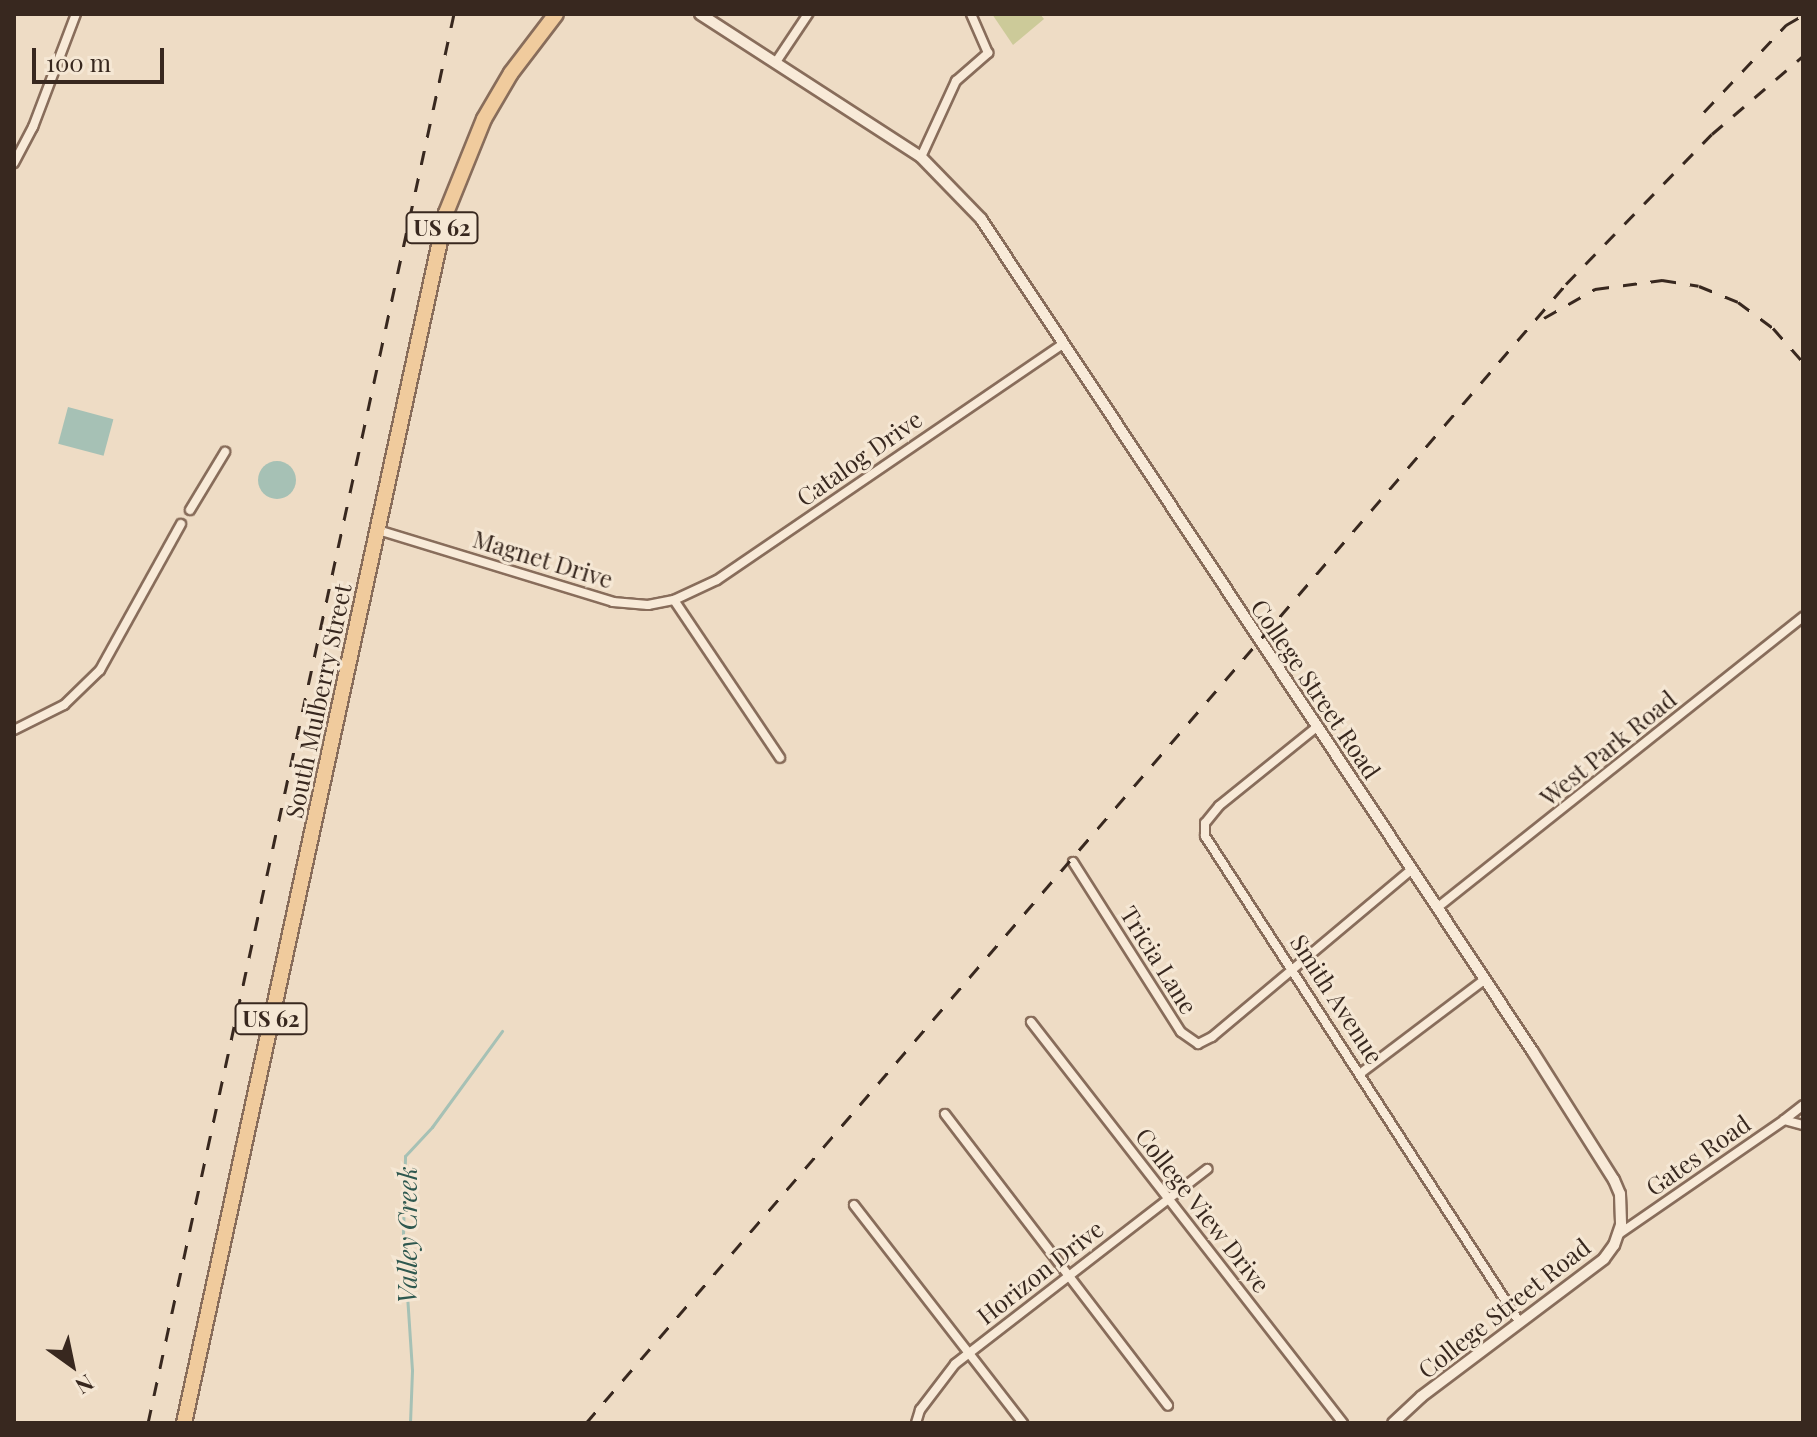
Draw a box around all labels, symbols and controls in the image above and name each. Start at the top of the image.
scale bar [36,32,168,82]
text: 100 m [46,46,111,78]
road number: US 62 [404,210,480,246]
street label: Catalog Drive [791,404,927,512]
street label: Magnet Drive [469,524,617,594]
street label: South Mulberry Street [279,581,357,821]
street label: College Street Road [1245,594,1387,784]
street label: West Park Road [1534,684,1682,812]
street label: Tricia Lane [1115,901,1203,1019]
street label: Smith Avenue [1284,929,1390,1069]
road number: US 62 [233,1001,309,1037]
street label: Gates Road [1640,1109,1756,1201]
street label: College View Drive [1129,1121,1277,1299]
water label: Valley Creek [391,1166,423,1304]
street label: Horizon Drive [971,1214,1109,1330]
street label: College Street Road [1412,1232,1596,1384]
north arrow [32,1325,112,1405]
text: N [70,1368,100,1402]

